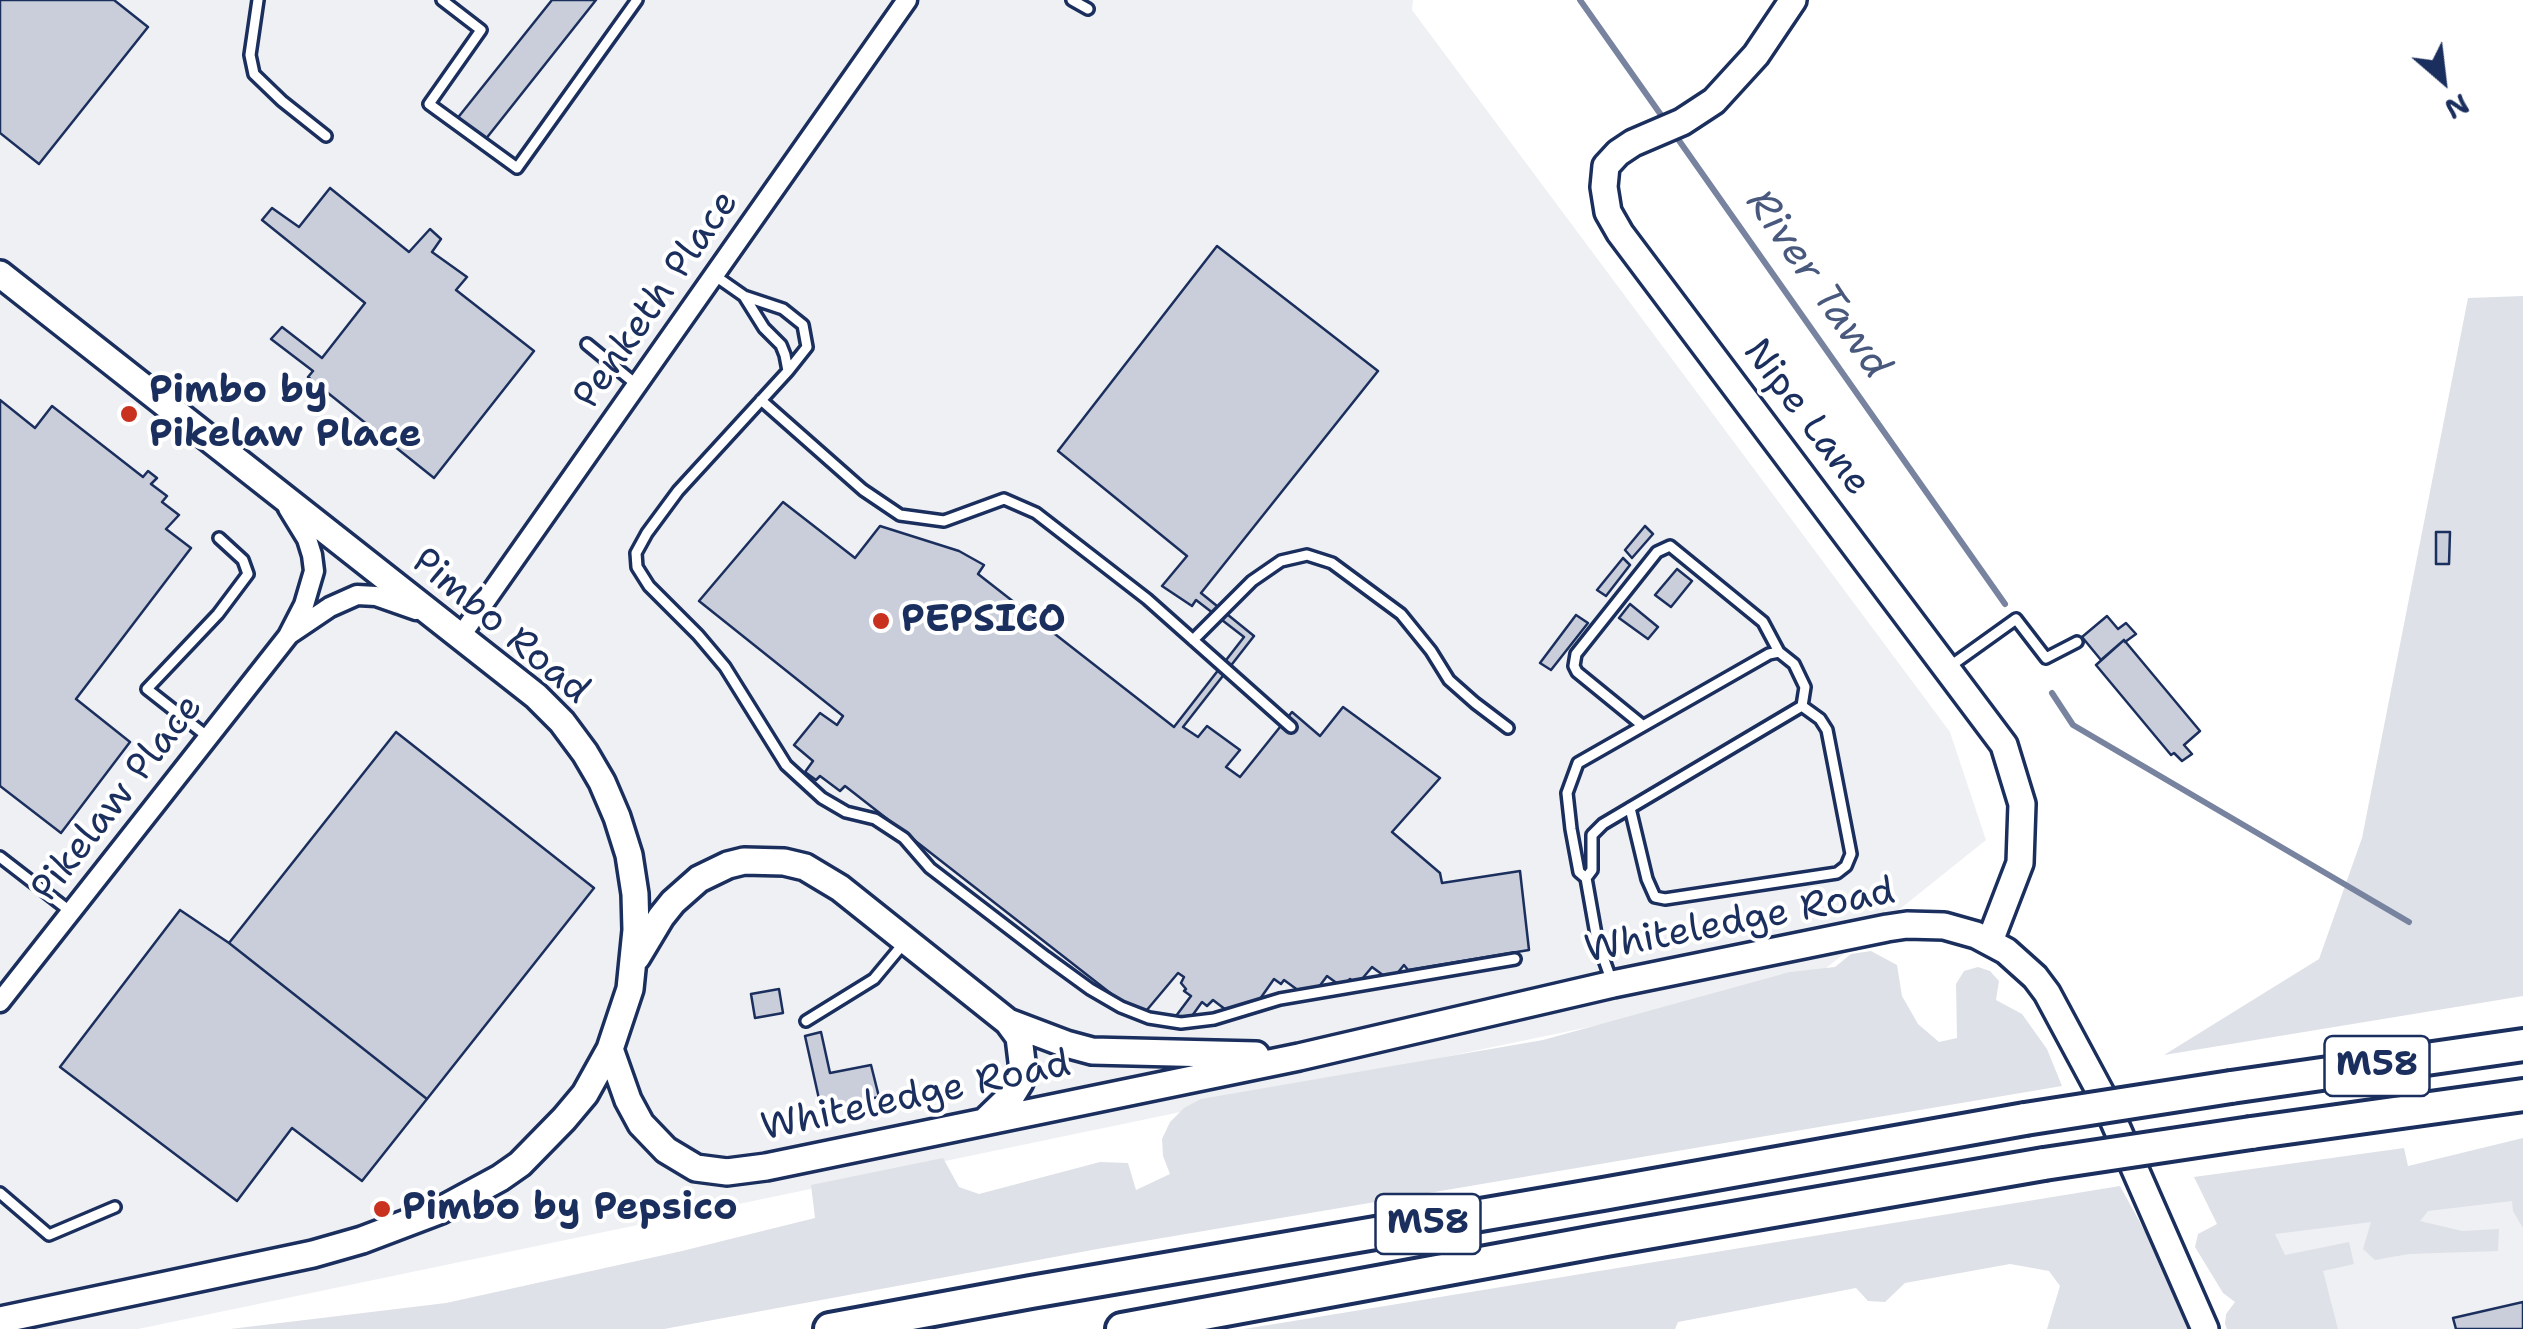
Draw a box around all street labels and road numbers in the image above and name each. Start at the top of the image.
street label: Penketh Place [565,182,749,418]
street label: Nipe Lane [1732,331,1880,505]
street label: Pimbo Road [402,539,598,715]
street label: Pikelaw Place [23,686,213,912]
street label: Whiteledge Road [1581,870,1899,974]
road number: M58 [2324,1036,2430,1096]
street label: Whiteledge Road [757,1042,1075,1152]
road number: M58 [1376,1194,1480,1254]

